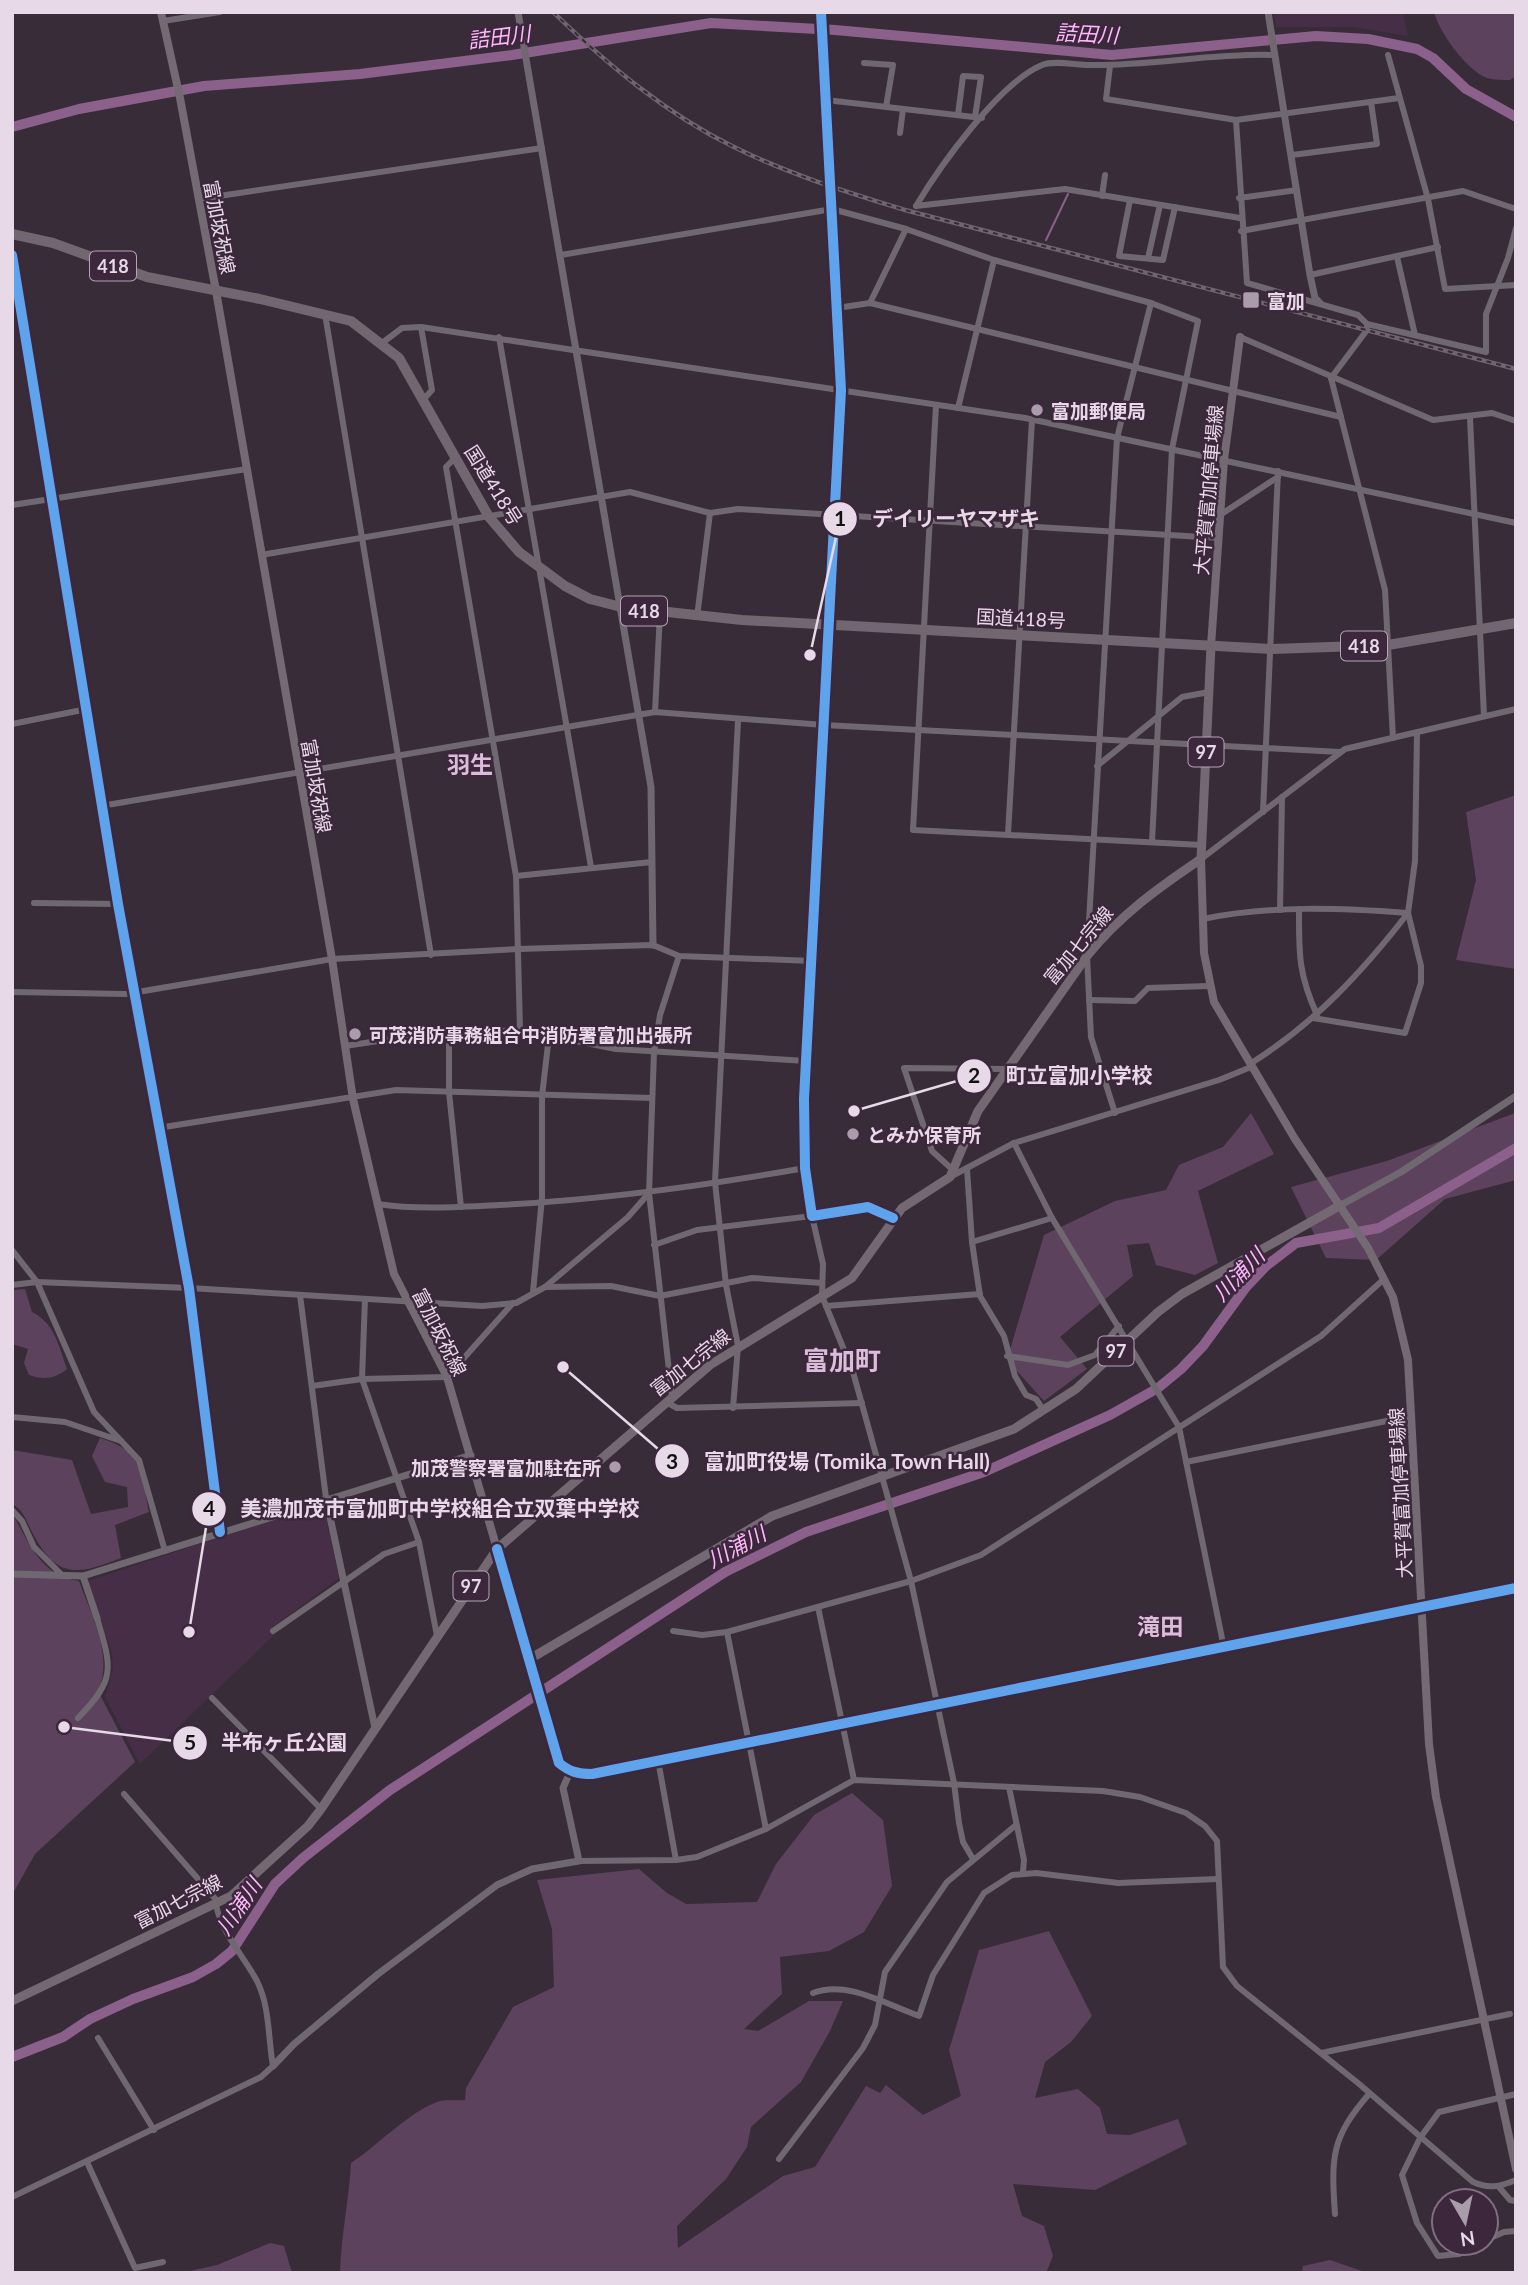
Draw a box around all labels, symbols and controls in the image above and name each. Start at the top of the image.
water label: 詰田川 [1055,19,1121,47]
water label: 詰田川 [466,20,534,52]
street label: 富加坂祝線 [200,178,240,276]
road number: 418 [90,252,136,280]
place label: 富加 [1267,289,1305,312]
marker: 富加 [1241,290,1261,310]
place label: 富加郵便局 [1051,399,1146,422]
marker: 富加郵便局 [1029,402,1045,418]
street label: 大平賀富加停車場線 [1189,404,1227,576]
street label: 国道418号 [460,441,528,529]
callout: デイリーヤマザキ [823,498,1054,540]
text: 1 [834,505,846,530]
text: デイリーヤマザキ [872,505,1040,530]
road number: 418 [621,596,667,626]
street label: 国道418号 [975,604,1067,632]
road number: 418 [1341,632,1387,660]
street label: 富加坂祝線 [297,737,337,835]
road number: 97 [1188,738,1224,766]
district label: 羽生 [447,750,493,778]
street label: 富加七宗線 [1039,901,1117,989]
place label: 可茂消防事務組合中消防署富加出張所 [369,1023,692,1046]
marker: 可茂消防事務組合中消防署富加出張所 [347,1026,363,1042]
callout: 町立富加小学校 [957,1055,1167,1097]
text: 2 [968,1062,980,1087]
text: 町立富加小学校 [1006,1062,1153,1087]
place label: とみか保育所 [867,1123,981,1146]
marker: とみか保育所 [845,1126,861,1142]
water label: 川浦川 [1207,1241,1270,1305]
street label: 富加坂祝線 [408,1284,472,1380]
street label: 富加七宗線 [645,1324,735,1400]
road number: 97 [1098,1336,1134,1366]
district label: 富加町 [803,1344,881,1376]
street label: 大平賀富加停車場線 [1384,1407,1416,1579]
callout: 富加町役場 (Tomika Town Hall) [655,1440,1004,1482]
text: 3 [666,1448,678,1473]
text: 富加町役場 (Tomika Town Hall) [704,1448,990,1473]
place label: 加茂警察署富加駐在所 [411,1456,601,1479]
marker: 加茂警察署富加駐在所 [607,1459,623,1475]
callout: 美濃加茂市富加町中学校組合立双葉中学校 [192,1488,654,1530]
text: 4 [203,1495,215,1520]
text: 美濃加茂市富加町中学校組合立双葉中学校 [241,1495,640,1520]
water label: 川浦川 [702,1519,771,1572]
road number: 97 [454,1572,489,1601]
district label: 滝田 [1137,1612,1183,1640]
callout: 半布ヶ丘公園 [172,1722,361,1764]
text: 5 [184,1729,196,1754]
text: 半布ヶ丘公園 [221,1729,347,1754]
street label: 富加七宗線 [130,1869,226,1933]
water label: 川浦川 [210,1871,267,1939]
north arrow [1430,2187,1500,2257]
text: N [1459,2227,1477,2252]

